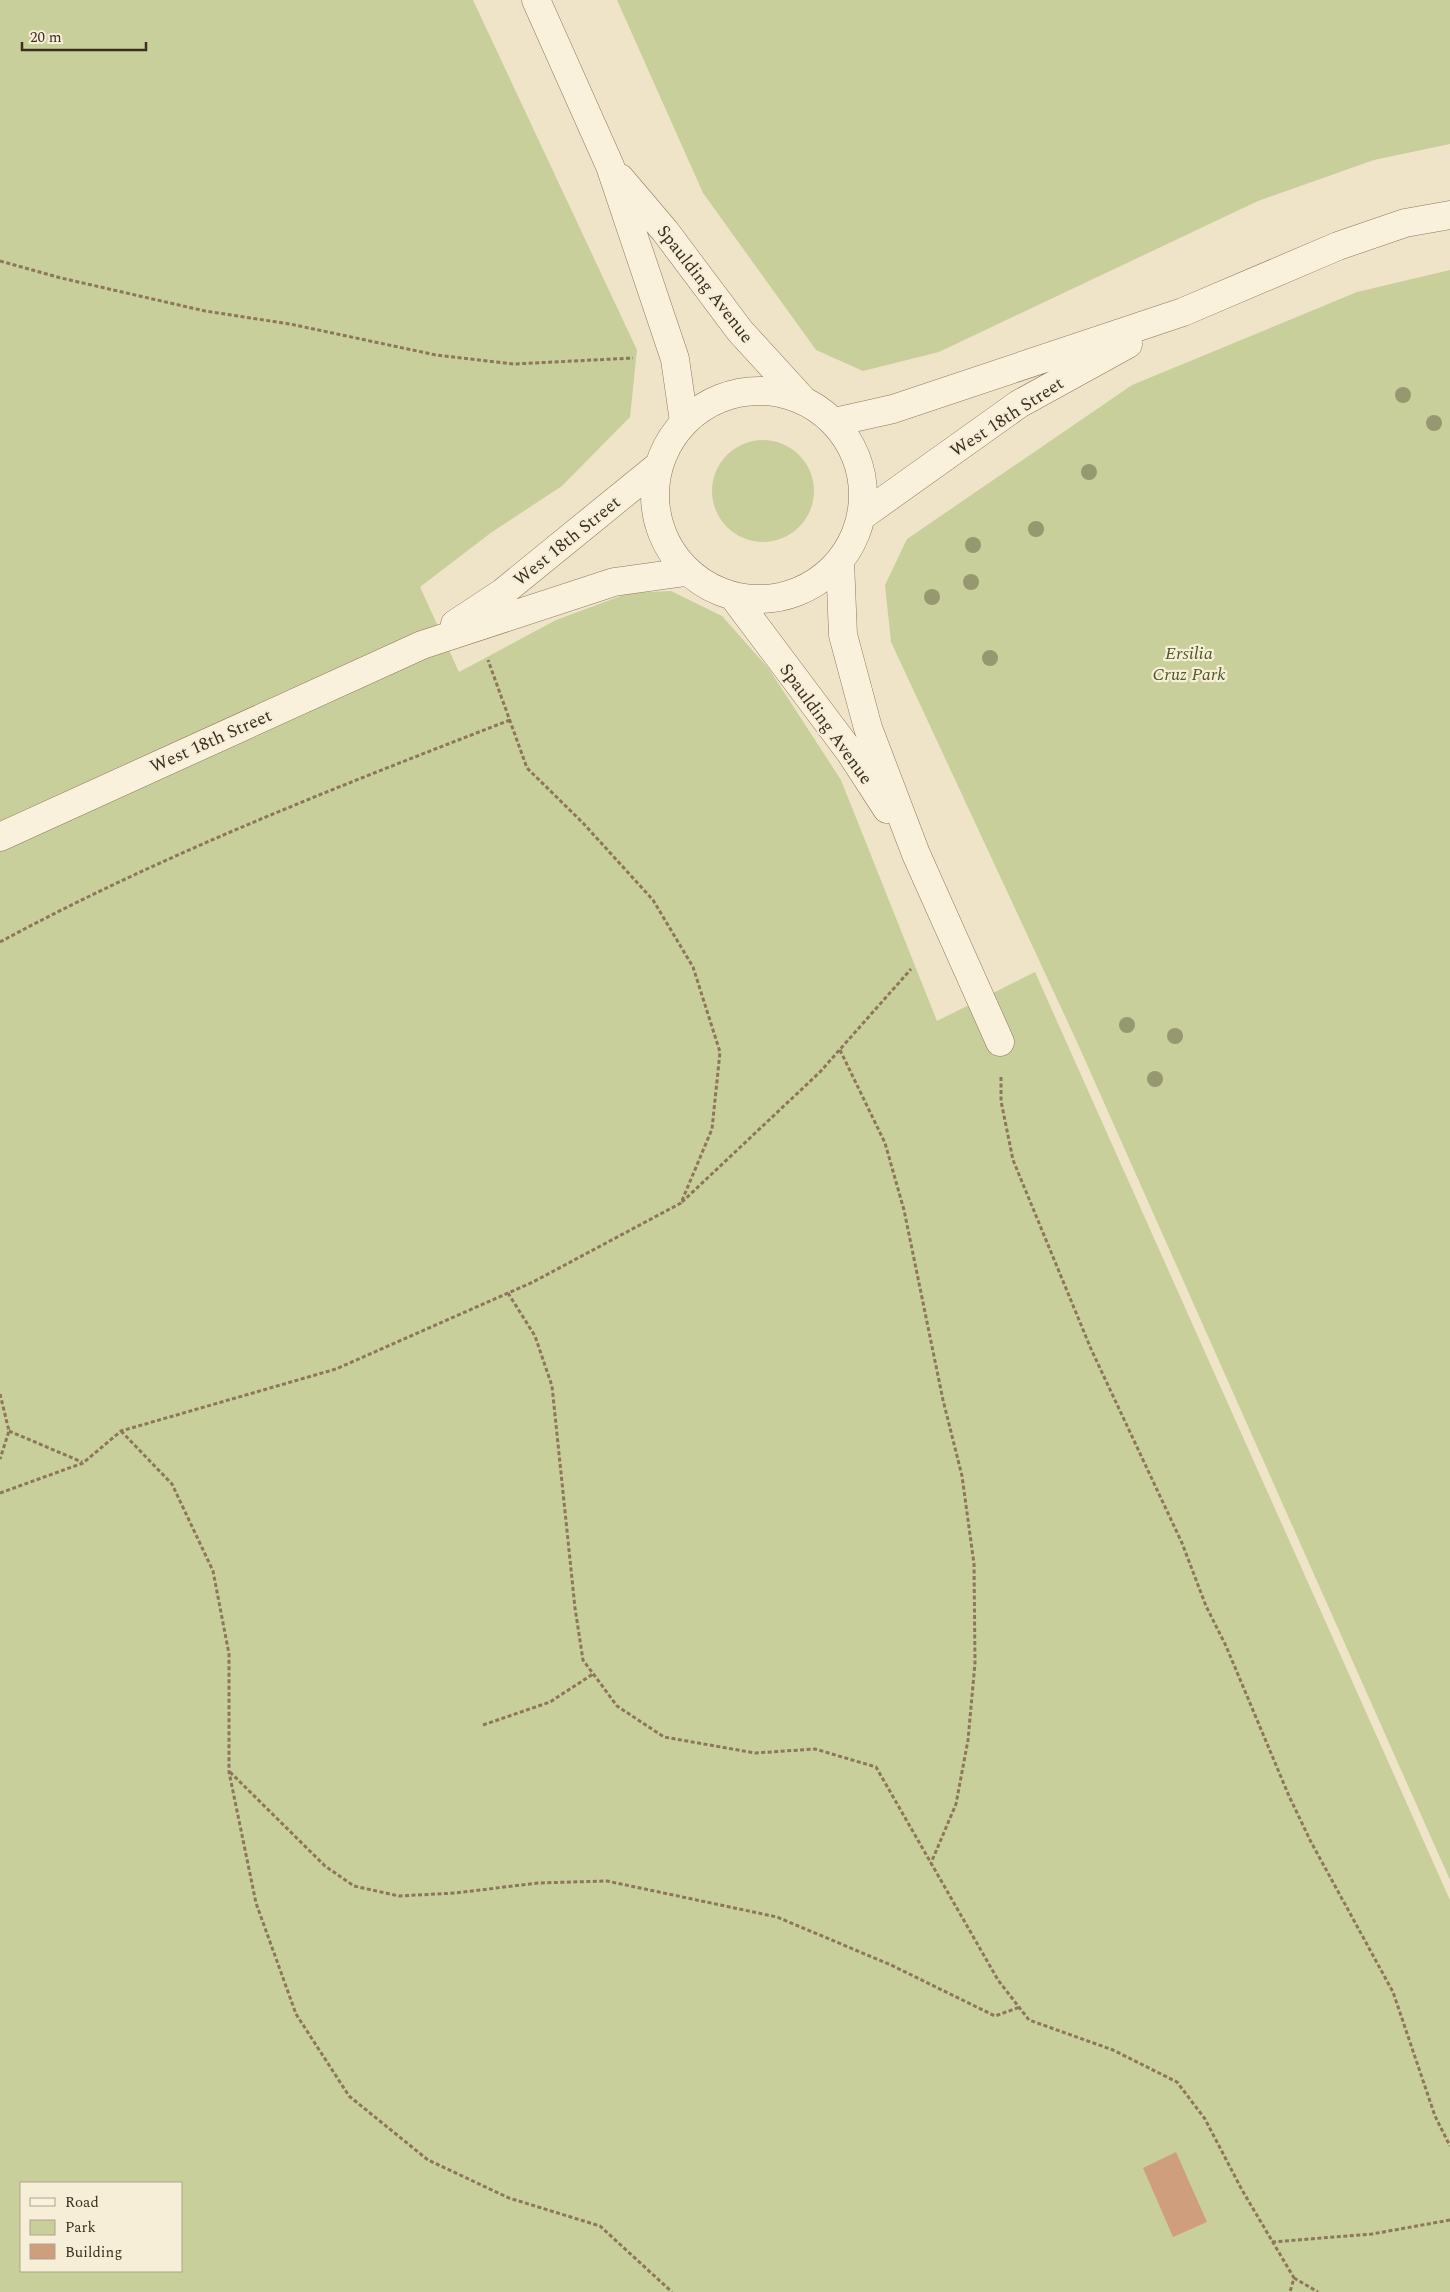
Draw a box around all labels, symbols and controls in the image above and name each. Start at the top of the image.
scale bar [22,20,146,52]
text: 20 m [30,26,62,49]
street label: Spaulding Avenue [650,219,760,349]
street label: West 18th Street [945,370,1069,464]
street label: West 18th Street [508,489,626,593]
park label: Ersilia Cruz Park [1152,640,1226,688]
street label: Spaulding Avenue [773,658,879,790]
street label: West 18th Street [146,702,276,780]
legend [20,2182,182,2272]
text: Road [65,2191,99,2214]
text: Park [65,2216,96,2239]
text: Building [65,2241,122,2264]

